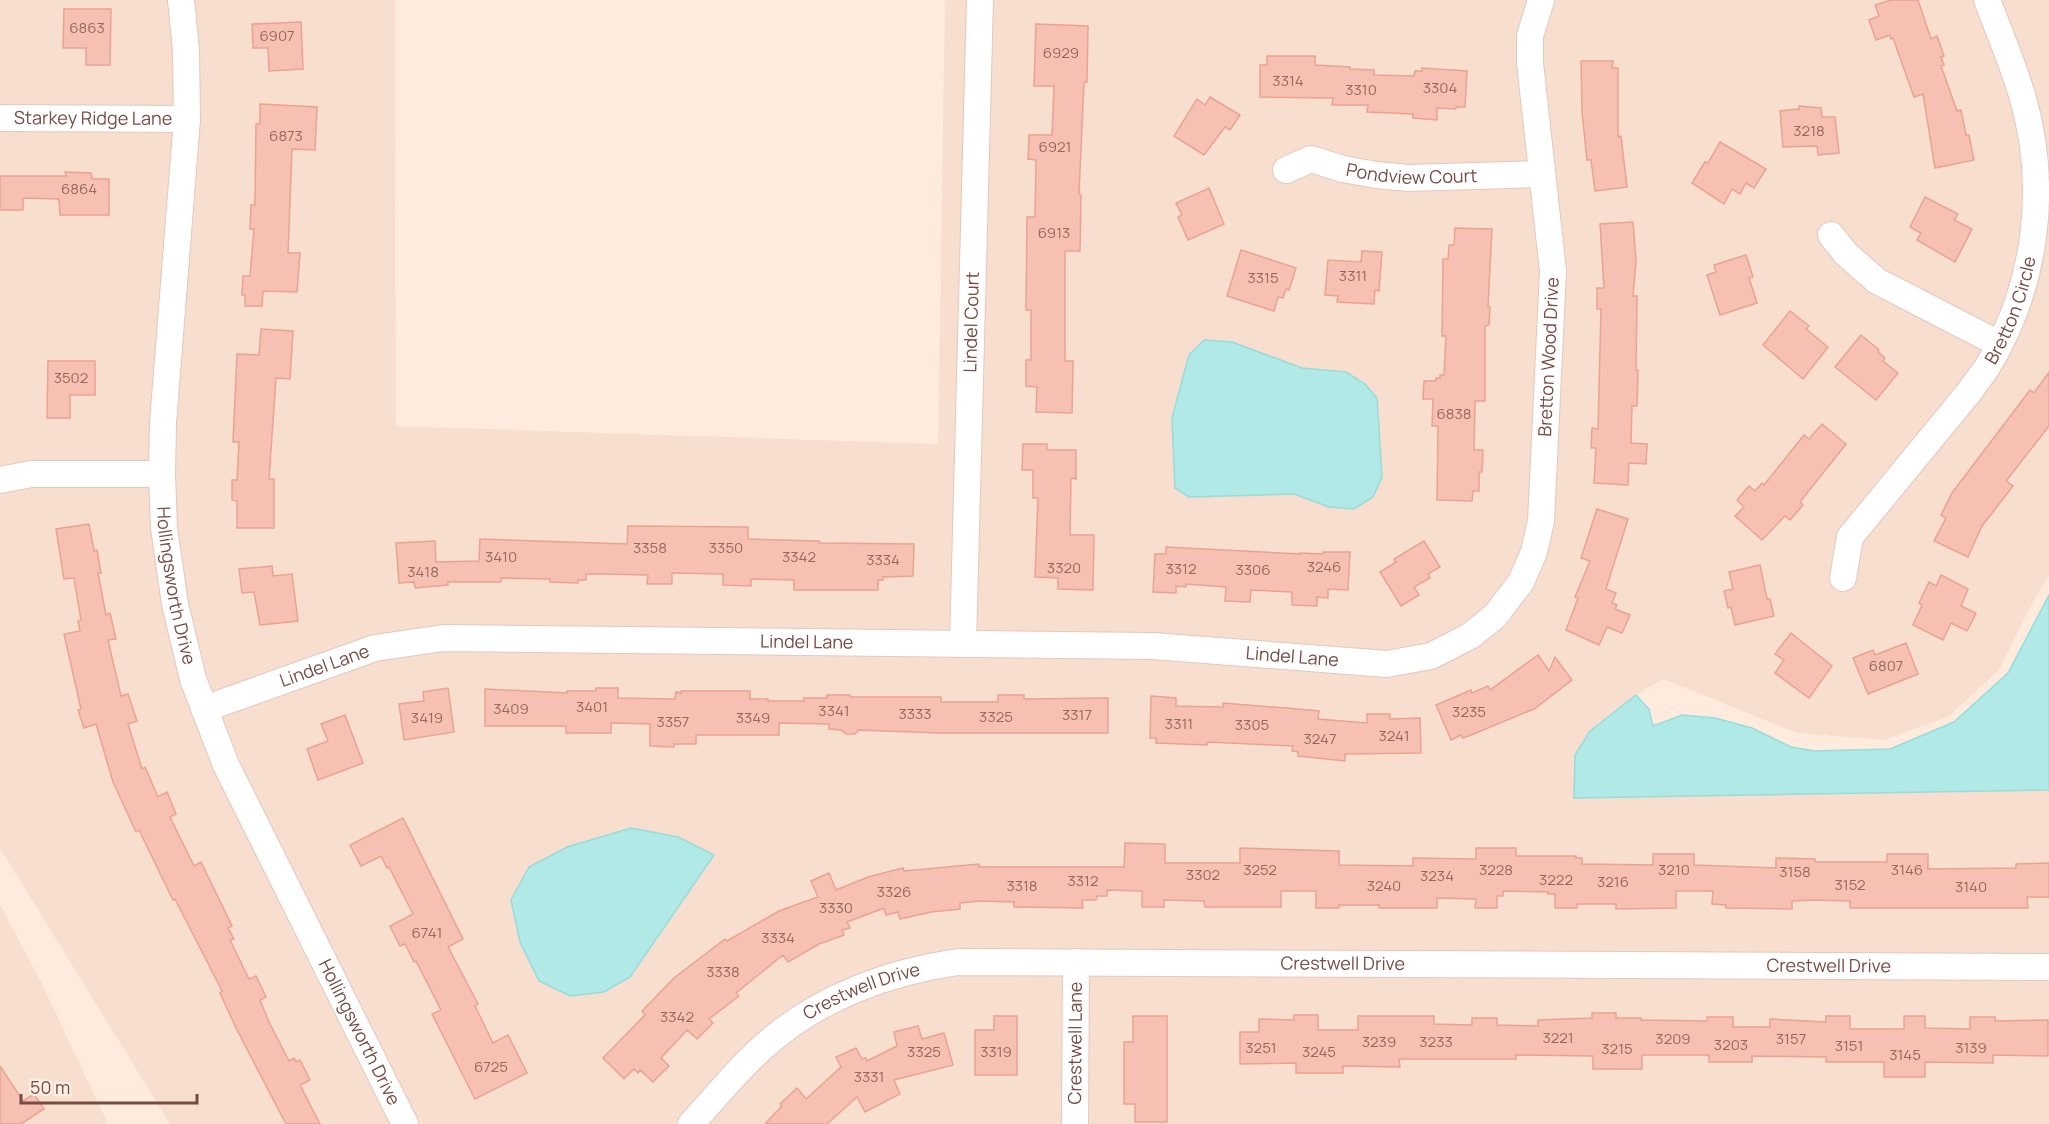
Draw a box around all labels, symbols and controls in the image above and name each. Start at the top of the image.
house number: 6863 [69,17,105,38]
house number: 6907 [259,25,295,46]
house number: 6929 [1043,42,1079,63]
house number: 3314 [1272,70,1304,91]
house number: 3304 [1423,77,1457,98]
house number: 3310 [1345,79,1377,100]
street label: Starkey Ridge Lane [14,105,172,130]
house number: 3218 [1793,120,1825,141]
house number: 6873 [269,125,303,146]
house number: 6921 [1039,136,1071,157]
street label: Pondview Court [1344,157,1478,189]
house number: 6864 [61,178,97,199]
house number: 6913 [1038,222,1070,243]
street label: Bretton Circle [1978,254,2041,368]
house number: 3311 [1339,265,1367,286]
house number: 3315 [1247,267,1279,288]
street label: Lindel Court [957,271,984,373]
street label: Bretton Wood Drive [1532,277,1564,437]
house number: 3502 [54,367,88,388]
house number: 6838 [1436,403,1472,424]
street label: Hollingsworth Drive [152,506,202,667]
house number: 3358 [633,537,667,558]
house number: 3350 [709,537,743,558]
house number: 3410 [485,546,517,567]
house number: 3342 [782,546,816,567]
house number: 3334 [866,549,900,570]
house number: 3246 [1307,556,1341,577]
house number: 3320 [1047,557,1081,578]
house number: 3312 [1166,558,1197,579]
house number: 3306 [1235,559,1271,580]
house number: 3418 [407,561,439,582]
street label: Lindel Lane [760,629,854,654]
street label: Lindel Lane [276,638,372,692]
street label: Lindel Lane [1245,640,1340,671]
house number: 6807 [1869,655,1903,676]
house number: 3401 [576,696,608,717]
house number: 3409 [493,698,529,719]
house number: 3341 [818,700,850,721]
house number: 3235 [1452,701,1486,722]
house number: 3333 [898,703,932,724]
house number: 3317 [1062,704,1092,725]
house number: 3325 [979,706,1013,727]
house number: 3419 [411,707,443,728]
house number: 3349 [736,707,770,728]
house number: 3357 [657,711,689,732]
house number: 3311 [1165,713,1193,734]
house number: 3305 [1235,714,1269,735]
house number: 3241 [1378,725,1410,746]
house number: 3247 [1304,728,1336,749]
house number: 3252 [1243,859,1277,880]
house number: 3228 [1479,859,1513,880]
house number: 3210 [1658,859,1690,880]
house number: 3146 [1891,859,1923,880]
house number: 3158 [1779,861,1811,882]
house number: 3302 [1186,864,1220,885]
house number: 3234 [1420,865,1454,886]
house number: 3222 [1539,869,1573,890]
house number: 3312 [1068,870,1099,891]
house number: 3216 [1597,871,1629,892]
house number: 3152 [1835,874,1865,895]
house number: 3318 [1006,875,1038,896]
house number: 3240 [1367,875,1401,896]
house number: 3140 [1955,876,1987,897]
house number: 3326 [877,881,911,902]
house number: 3330 [819,897,853,918]
house number: 6741 [412,922,442,943]
house number: 3334 [761,927,795,948]
street label: Crestwell Drive [1280,950,1405,975]
street label: Crestwell Drive [1766,953,1891,977]
street label: Hollingsworth Drive [314,955,407,1109]
street label: Crestwell Drive [798,956,922,1025]
house number: 3338 [706,961,740,982]
street label: Crestwell Lane [1062,982,1087,1104]
house number: 3342 [660,1006,694,1027]
house number: 3221 [1542,1027,1574,1048]
house number: 3209 [1655,1028,1691,1049]
house number: 3157 [1776,1028,1806,1049]
house number: 3239 [1362,1031,1396,1052]
house number: 3233 [1419,1031,1453,1052]
house number: 3203 [1714,1034,1748,1055]
house number: 3151 [1835,1035,1863,1056]
house number: 3251 [1245,1037,1277,1058]
house number: 3139 [1955,1037,1987,1058]
house number: 3215 [1601,1038,1633,1059]
house number: 3325 [907,1041,941,1062]
house number: 3319 [980,1041,1012,1062]
house number: 3245 [1302,1041,1336,1062]
house number: 3145 [1889,1044,1921,1065]
house number: 6725 [474,1056,508,1077]
house number: 3331 [854,1066,884,1087]
scale bar [21,1067,196,1105]
text: 50 m [30,1075,70,1099]

